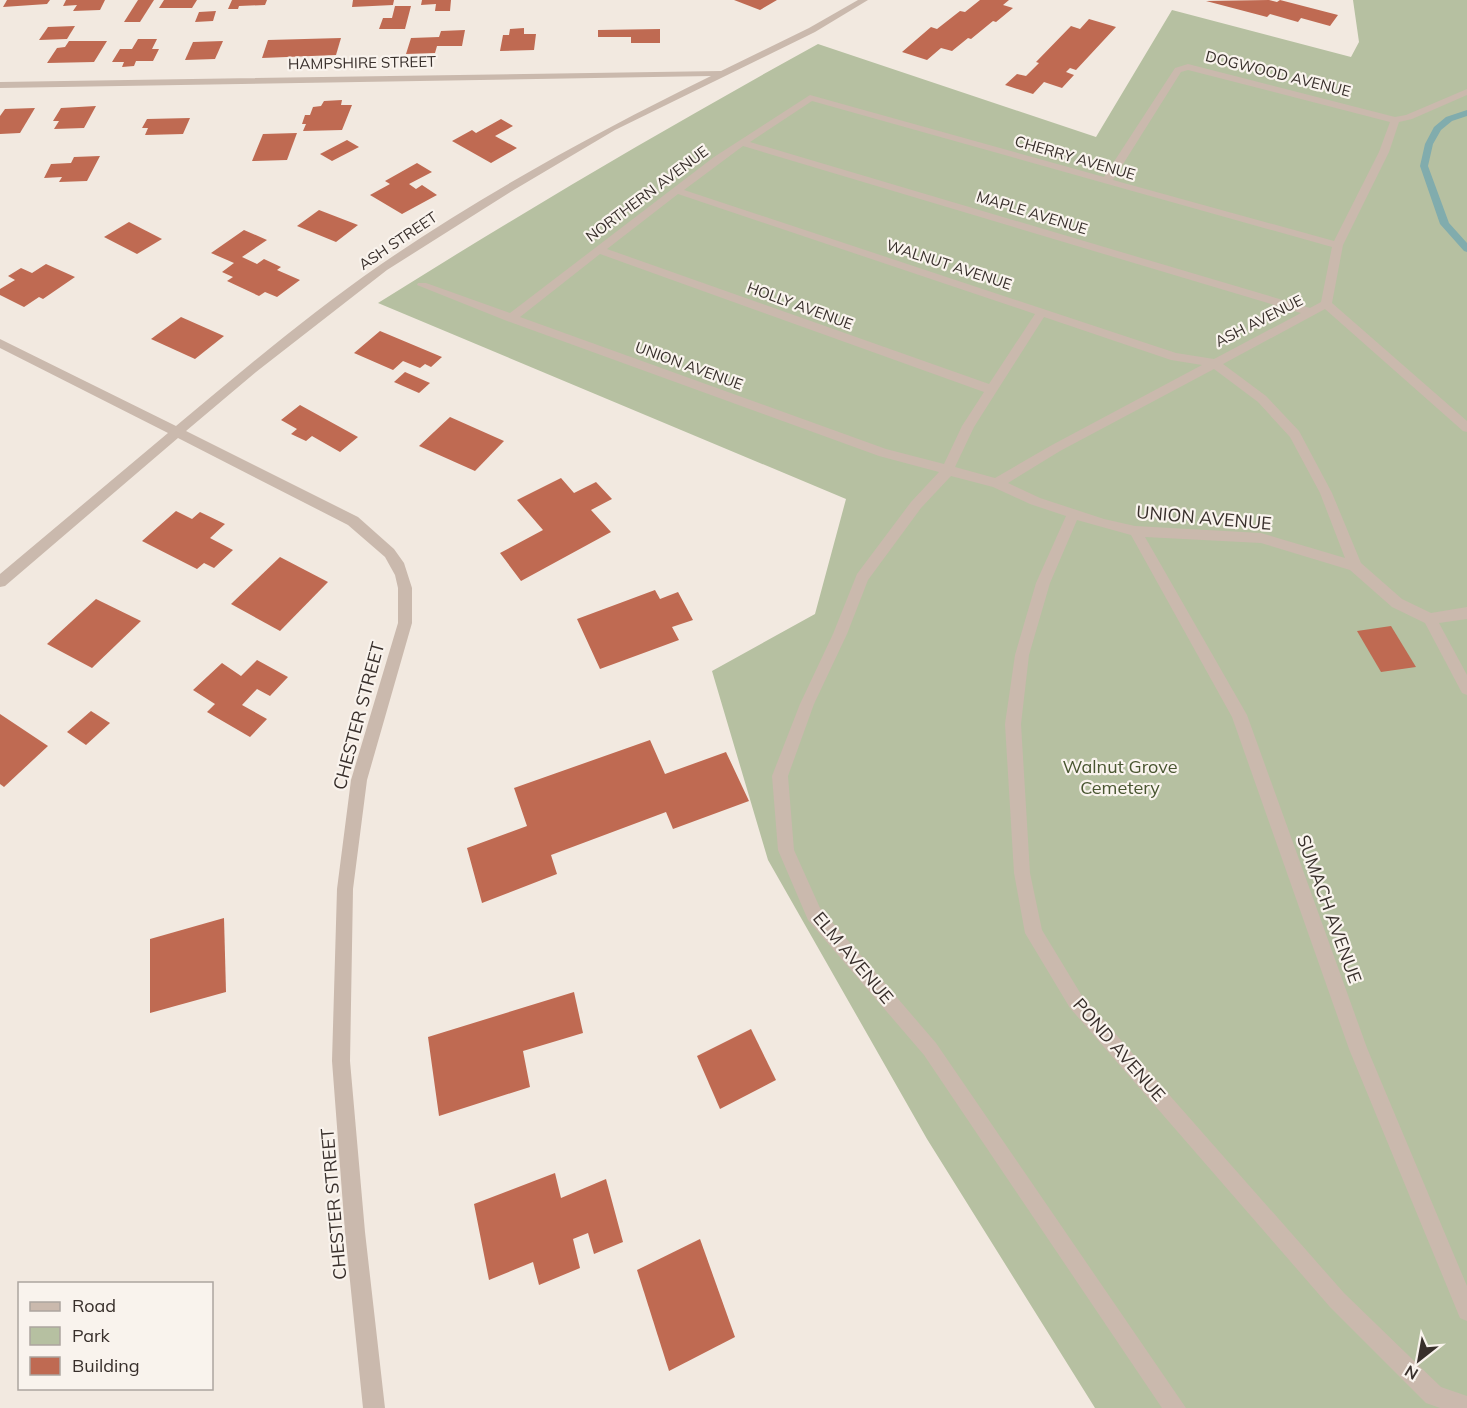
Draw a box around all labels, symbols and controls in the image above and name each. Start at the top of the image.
street label: DOGWOOD AVENUE [1204,46,1353,101]
street label: HAMPSHIRE STREET [288,52,436,73]
street label: CHERRY AVENUE [1013,131,1138,184]
street label: NORTHERN AVENUE [582,141,712,246]
street label: MAPLE AVENUE [974,187,1090,238]
street label: ASH STREET [355,207,441,274]
street label: WALNUT AVENUE [884,235,1014,294]
street label: HOLLY AVENUE [745,278,856,334]
street label: ASH AVENUE [1212,290,1306,351]
street label: UNION AVENUE [633,337,746,394]
street label: UNION AVENUE [1135,500,1273,535]
street label: CHESTER STREET [328,639,389,792]
park label: Walnut Grove Cemetery [1063,755,1177,799]
street label: SUMACH AVENUE [1292,832,1367,986]
street label: ELM AVENUE [808,907,899,1008]
street label: POND AVENUE [1068,993,1171,1106]
street label: CHESTER STREET [315,1127,352,1281]
legend [18,1282,213,1390]
text: Road [72,1294,116,1317]
text: Park [72,1324,111,1347]
north arrow [1389,1330,1449,1390]
text: Building [72,1354,140,1377]
text: N [1401,1361,1422,1385]

